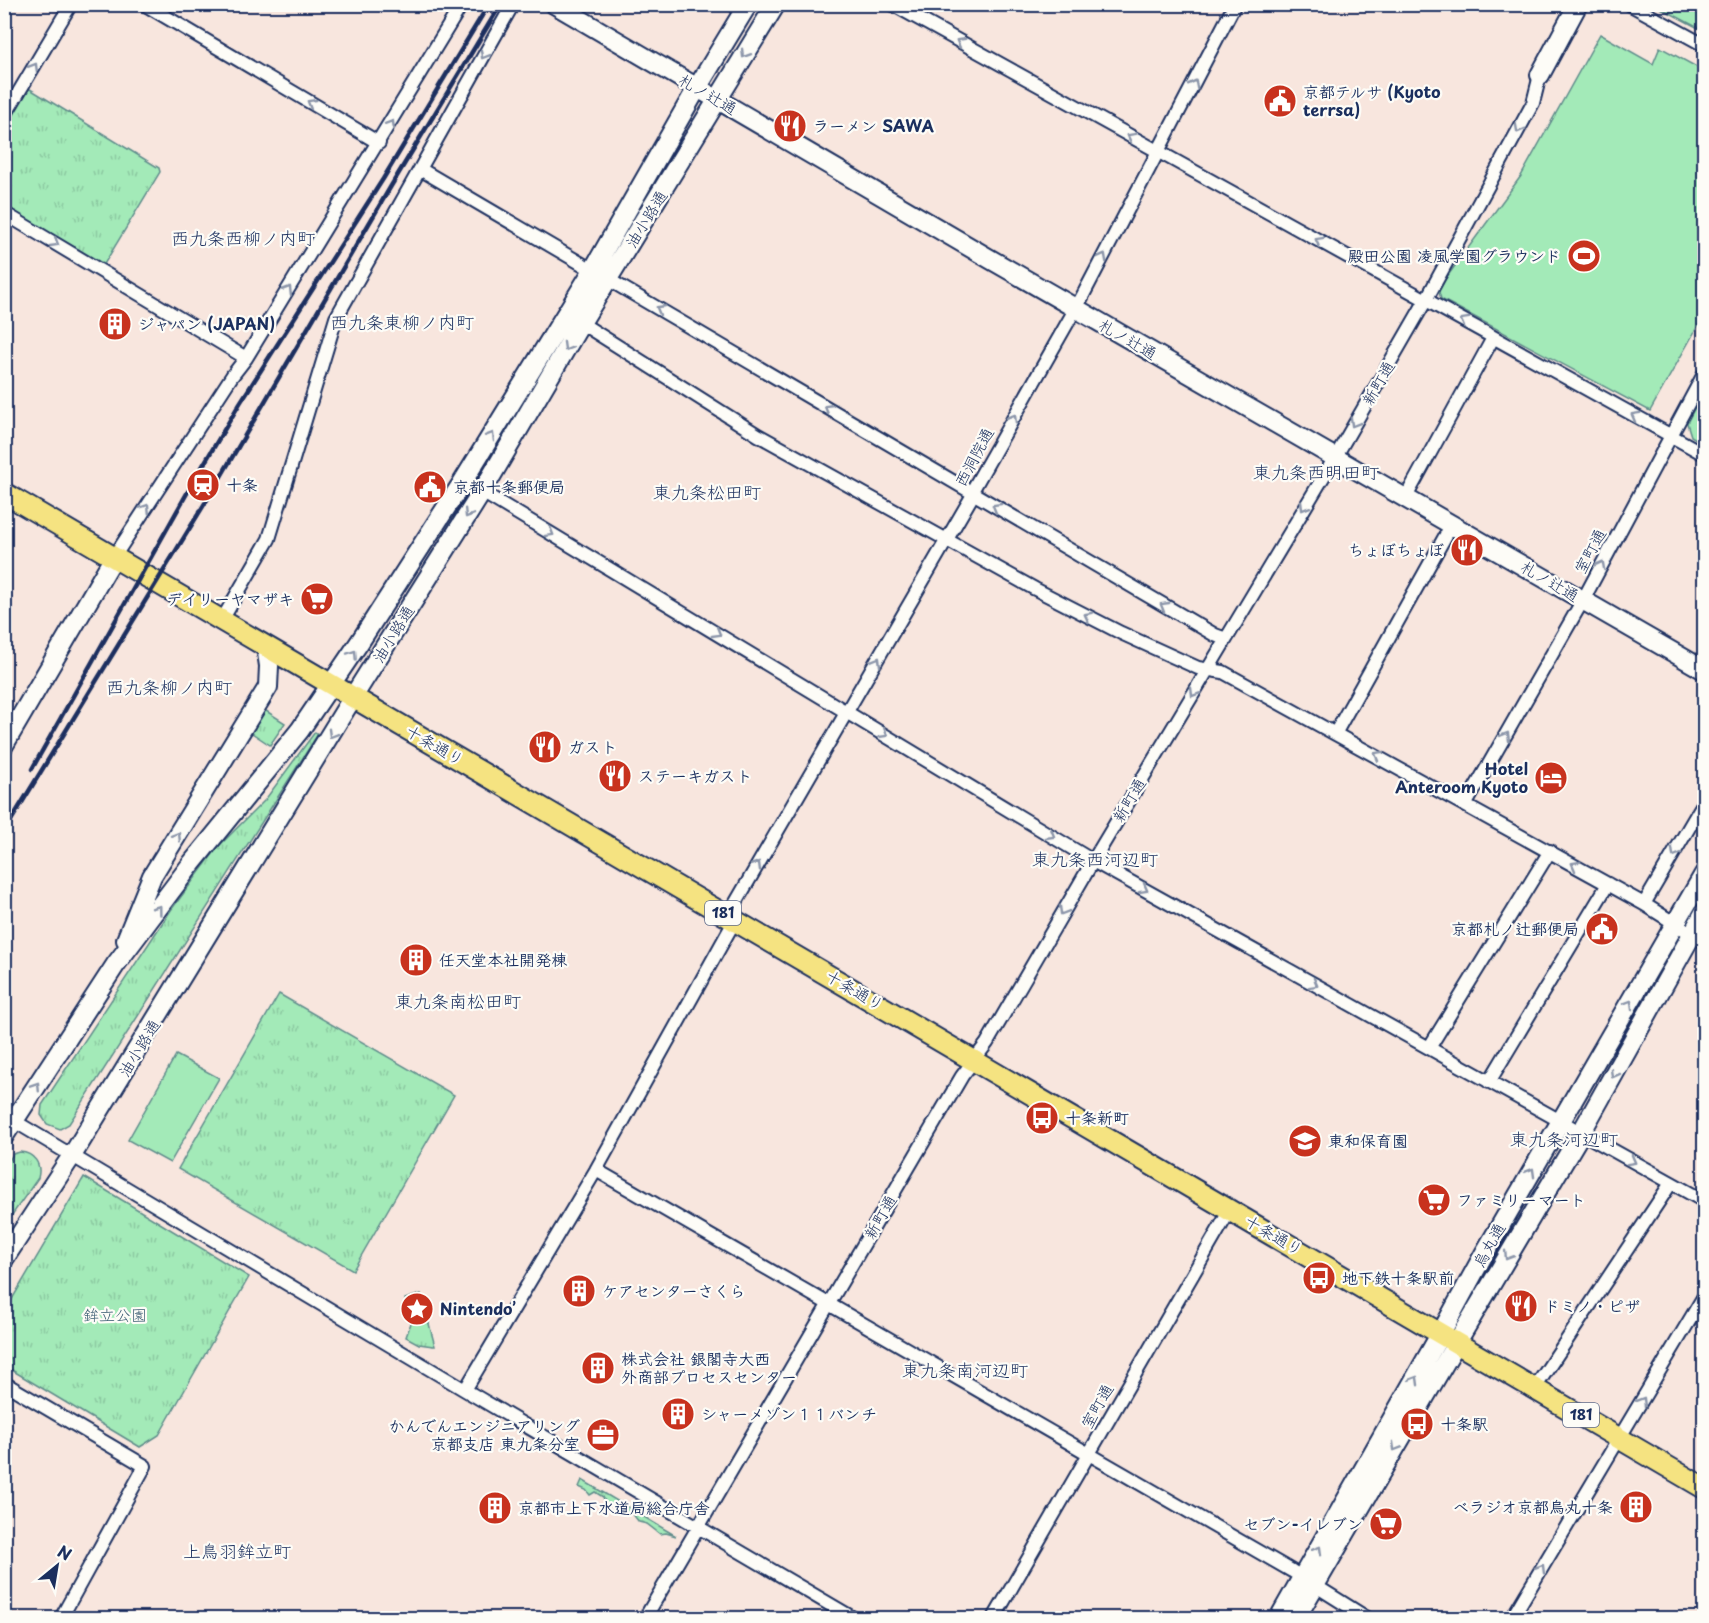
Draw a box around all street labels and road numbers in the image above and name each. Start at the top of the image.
street label: 札ノ辻通 [675,67,742,120]
street label: 油小路通 [618,185,672,252]
street label: 札ノ辻通 [1095,312,1162,365]
street label: 新町通 [1355,356,1400,409]
street label: 西洞院通 [947,423,999,490]
street label: 室町通 [1567,524,1611,577]
street label: 札ノ辻通 [1517,554,1584,607]
street label: 油小路通 [365,600,419,667]
street label: 十条通り [402,718,469,771]
street label: 新町通 [1105,773,1151,826]
road number: 181 [705,901,741,925]
street label: 十条通り [822,963,889,1016]
street label: 油小路通 [111,1014,165,1081]
street label: 新町通 [857,1190,902,1243]
street label: 十条通り [1241,1208,1308,1261]
street label: 烏丸通 [1466,1218,1510,1271]
street label: 室町通 [1074,1379,1118,1432]
road number: 181 [1563,1403,1599,1427]

